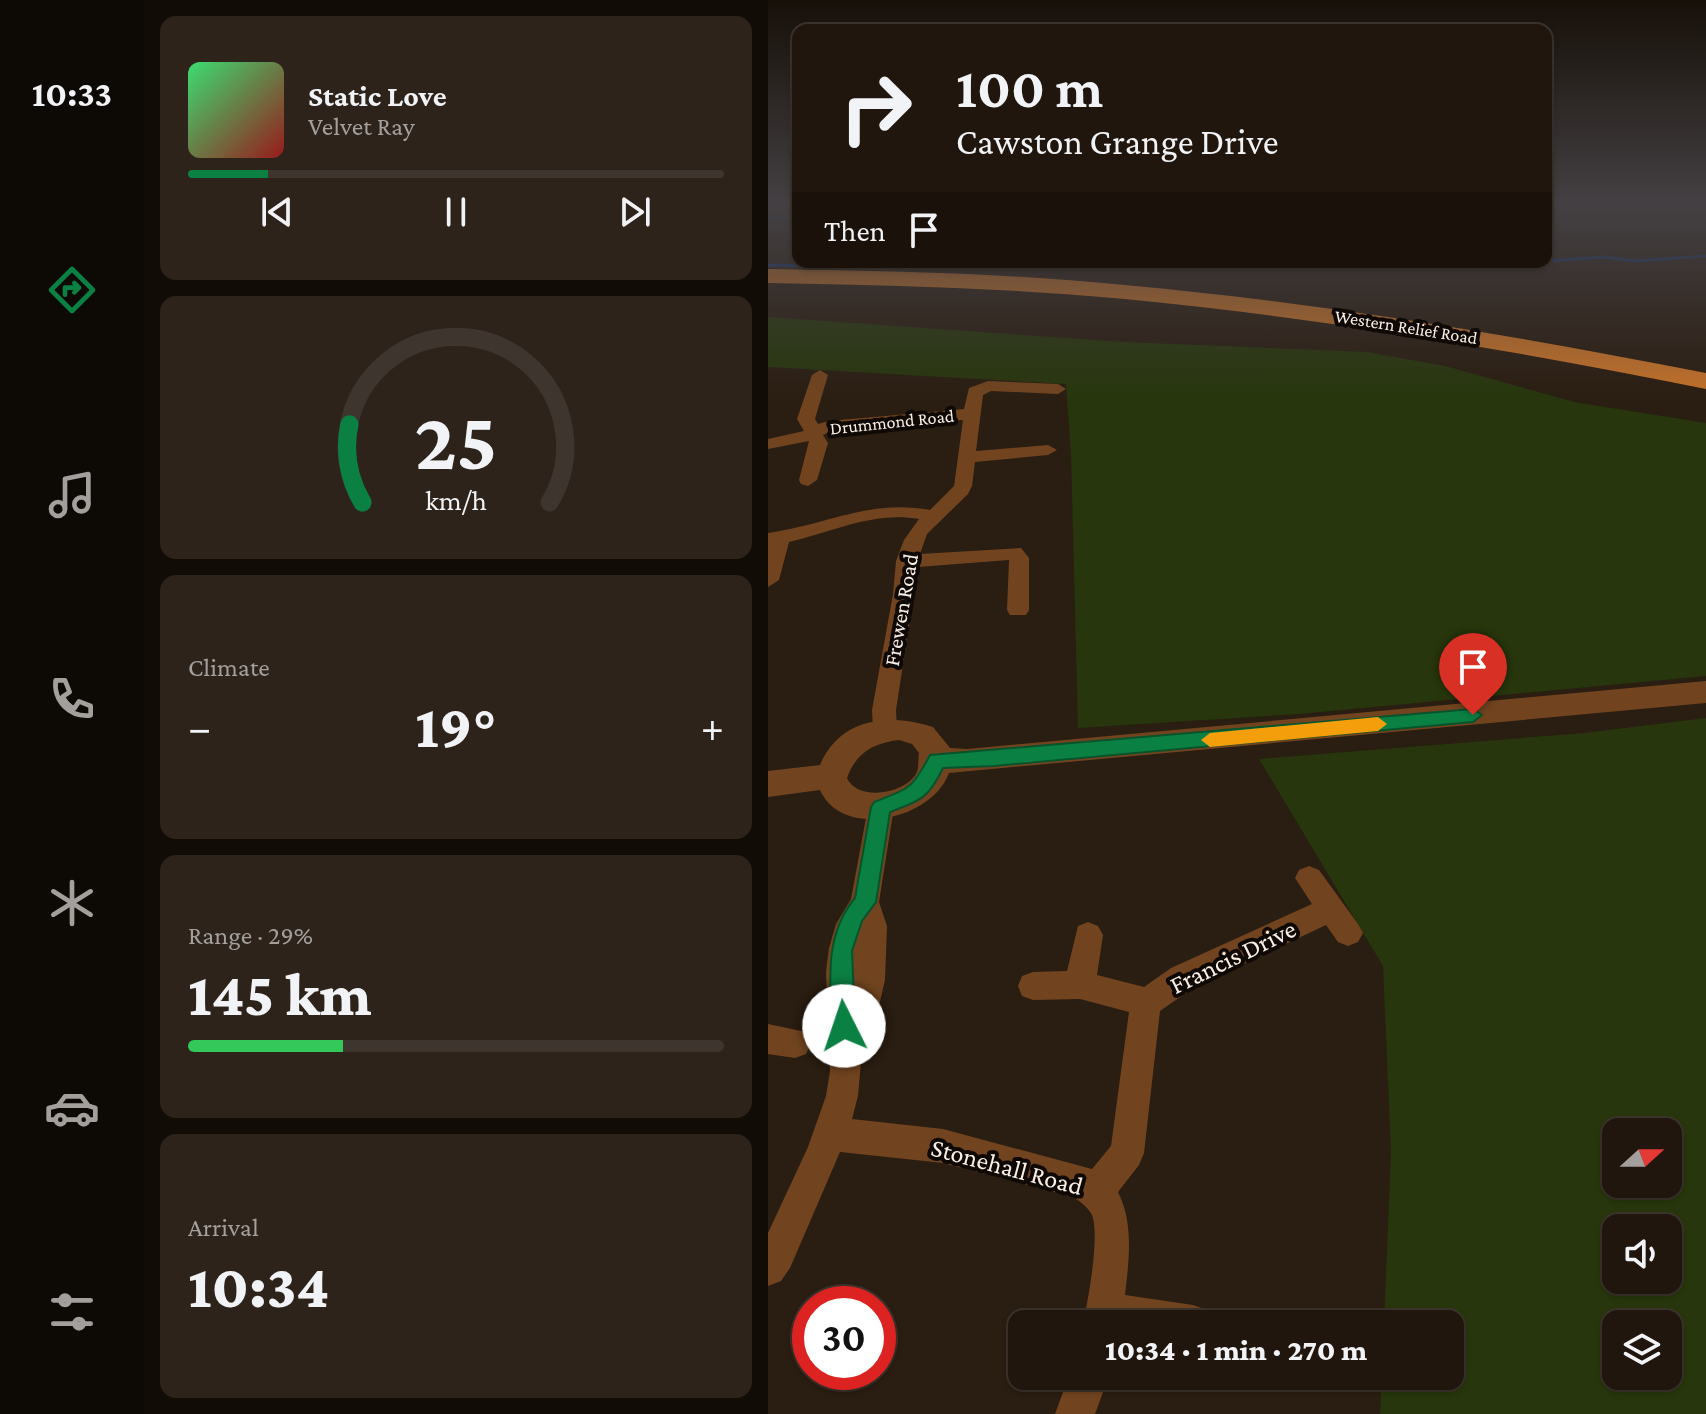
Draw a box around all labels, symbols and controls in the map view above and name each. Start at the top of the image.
icon: right [824,56,928,160]
text: 100 m [956,57,1103,119]
text: 10:33 [32,74,112,114]
text: Static Love [308,79,447,112]
text: Velvet Ray [308,112,415,141]
text: Cawston Grange Drive [956,122,1279,162]
icon: previous [255,190,299,234]
icon: pause [434,190,478,234]
icon: next [613,190,657,234]
icon: arrive [902,208,946,252]
text: Then [824,214,886,247]
icon: directions [44,262,100,318]
street label: Western Relief Road [1333,306,1479,348]
text: 25 [414,394,498,487]
street label: Drummond Road [829,405,956,438]
icon: music [44,467,100,523]
text: km/h [425,485,487,517]
street label: Frewen Road [879,551,923,668]
pin [1439,633,1507,715]
icon: arrive [1451,645,1495,689]
text: Climate [188,653,270,682]
icon: phone [44,671,100,727]
text: 19° [415,693,497,760]
text: − [188,703,211,751]
text: + [701,703,724,751]
icon: climate [44,875,100,931]
street label: Francis Drive [1165,914,1301,1000]
text: Range · 29% [188,921,313,950]
text: 145 km [188,961,372,1028]
position arrow [802,984,886,1068]
icon: car [44,1080,100,1136]
north arrow [1602,1118,1682,1198]
map controls [1602,1118,1682,1390]
street label: Stonehall Road [928,1133,1086,1201]
text: Arrival [188,1213,259,1242]
button: sound [1602,1214,1682,1294]
text: 10:34 [188,1253,329,1320]
icon: filters [44,1284,100,1340]
speed limit sign: 30 [792,1286,896,1390]
button: layers [1602,1310,1682,1390]
text: 10:34 · 1 min · 270 m [1105,1333,1367,1366]

